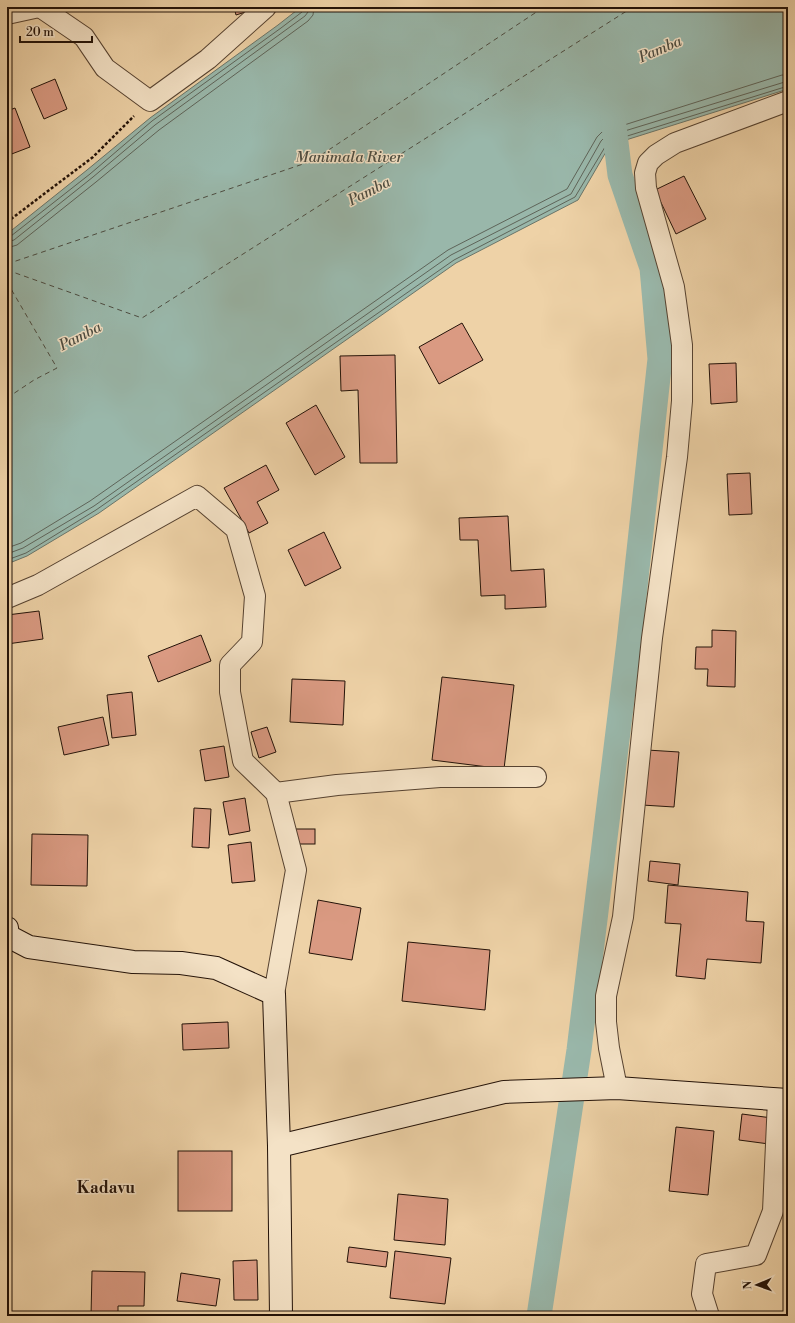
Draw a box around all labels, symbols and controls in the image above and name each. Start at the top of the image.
scale bar [20,18,92,44]
text: 20 m [26,25,54,40]
water label: Pamba [635,32,685,67]
water label: Manimala River [295,148,403,167]
water label: Pamba [344,172,394,211]
water label: Pamba [55,317,105,356]
district label: Kadavu [77,1178,135,1198]
north arrow [737,1265,777,1305]
text: N [741,1280,755,1290]

